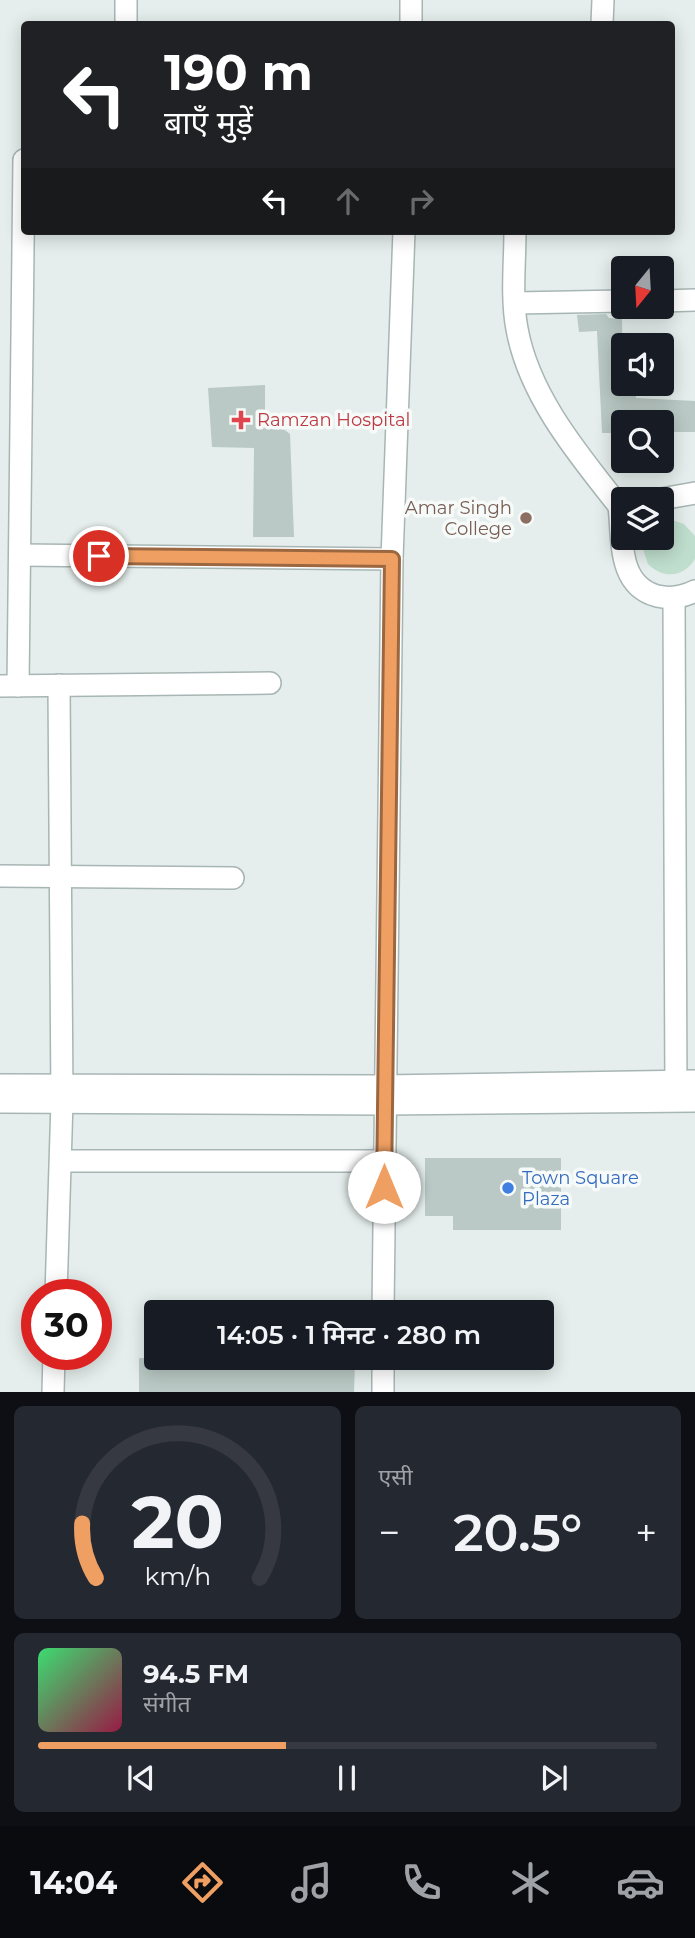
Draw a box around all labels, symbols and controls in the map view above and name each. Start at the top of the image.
text: 190 m [164,43,313,102]
icon: left [49,49,140,140]
text: बाएँ मुड़ें [164,103,253,142]
icon: left [256,182,294,220]
icon: ahead [329,182,367,220]
icon: right [402,182,440,220]
north arrow [611,256,674,318]
map controls [611,256,674,550]
button: sound [611,333,674,396]
place label: Ramzan Hospital [257,409,410,431]
marker: Ramzan Hospital [231,410,251,430]
button: search [611,410,674,473]
button: layers [611,487,674,550]
place label: Amar Singh College [405,497,512,540]
marker: Amar Singh College [518,510,534,526]
pin [69,526,129,586]
icon: arrive [80,537,118,575]
position arrow [347,1150,421,1224]
place label: Town Square Plaza [522,1167,639,1210]
marker: Town Square Plaza [500,1180,516,1196]
speed limit sign: 30 [21,1279,112,1370]
text: 14:05 · 1 मिनट · 280 m [217,1319,481,1351]
text: एसी [379,1463,413,1491]
text: 20 [131,1479,223,1567]
text: 20.5° [453,1501,582,1564]
text: − [379,1509,400,1556]
text: + [635,1509,657,1556]
text: km/h [144,1561,211,1591]
text: 94.5 FM [143,1658,249,1690]
text: संगीत [143,1690,191,1718]
icon: previous [122,1759,160,1797]
icon: pause [328,1759,366,1797]
icon: next [535,1759,573,1797]
icon: directions [178,1858,227,1907]
icon: music [287,1858,336,1907]
icon: phone [397,1858,446,1907]
icon: climate [506,1858,555,1907]
icon: car [616,1858,665,1907]
text: 14:04 [30,1863,117,1902]

